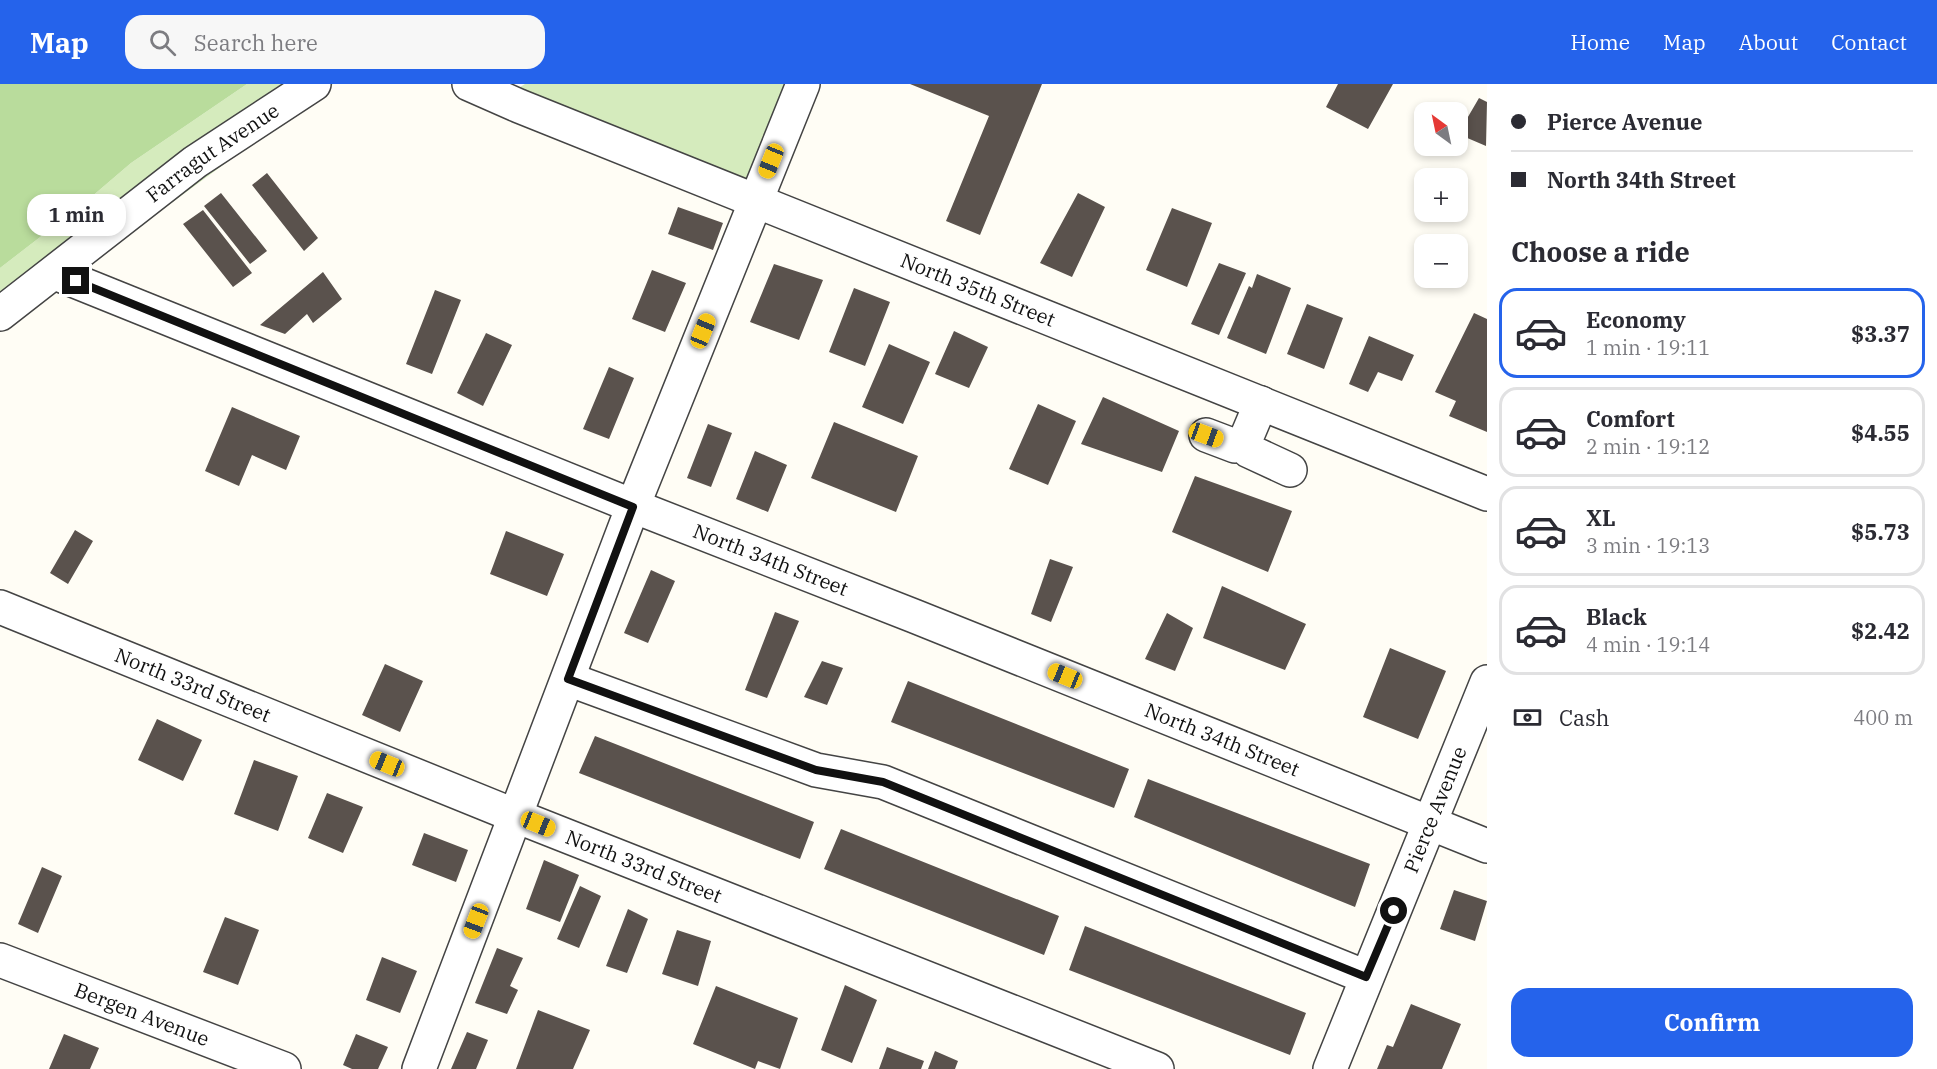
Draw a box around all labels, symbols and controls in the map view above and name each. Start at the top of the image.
search box [125,15,545,69]
text: Map [30,24,89,61]
icon: search [146,26,179,59]
text: Search here [194,28,318,57]
text: Home [1570,28,1630,56]
text: Map [1663,28,1706,56]
text: About [1739,28,1798,56]
text: Contact [1831,28,1907,56]
street label: Farragut Avenue [140,97,284,208]
north arrow [1414,102,1468,156]
map controls [1414,102,1468,288]
text: Pierce Avenue [1547,107,1702,136]
car [756,141,786,181]
text: North 34th Street [1547,165,1736,194]
button: + [1414,168,1468,222]
callout: 1 min [26,194,125,236]
text: 1 min [49,201,105,228]
button: − [1414,234,1468,288]
text: Choose a ride [1511,234,1690,269]
street label: North 35th Street [897,246,1059,333]
route end [62,267,89,294]
text: Economy [1586,305,1686,334]
icon: car [1514,306,1568,360]
car [688,311,718,351]
text: $3.37 [1851,319,1910,348]
text: 1 min · 19:11 [1586,334,1710,361]
text: Comfort [1586,404,1675,433]
icon: car [1514,405,1568,459]
text: $4.55 [1851,418,1910,447]
car [1186,420,1226,450]
text: 2 min · 19:12 [1586,433,1710,460]
text: XL [1586,503,1616,532]
icon: car [1514,504,1568,558]
street label: North 34th Street [689,517,852,602]
text: $5.73 [1851,517,1910,546]
text: 3 min · 19:13 [1586,532,1710,559]
text: Black [1586,602,1647,631]
icon: car [1514,603,1568,657]
text: $2.42 [1851,616,1910,645]
text: 4 min · 19:14 [1586,631,1710,658]
street label: North 33rd Street [111,641,275,728]
car [1045,661,1085,691]
street label: North 34th Street [1141,696,1304,782]
icon: cash [1511,701,1544,734]
text: Cash [1559,703,1610,732]
text: 400 m [1853,704,1913,731]
street label: Pierce Avenue [1397,742,1473,877]
car [367,749,407,779]
car [518,809,558,839]
street label: North 33rd Street [562,823,726,909]
route start [1380,897,1407,924]
car [461,901,491,941]
street label: Bergen Avenue [71,976,213,1052]
button: Confirm [1511,988,1913,1057]

